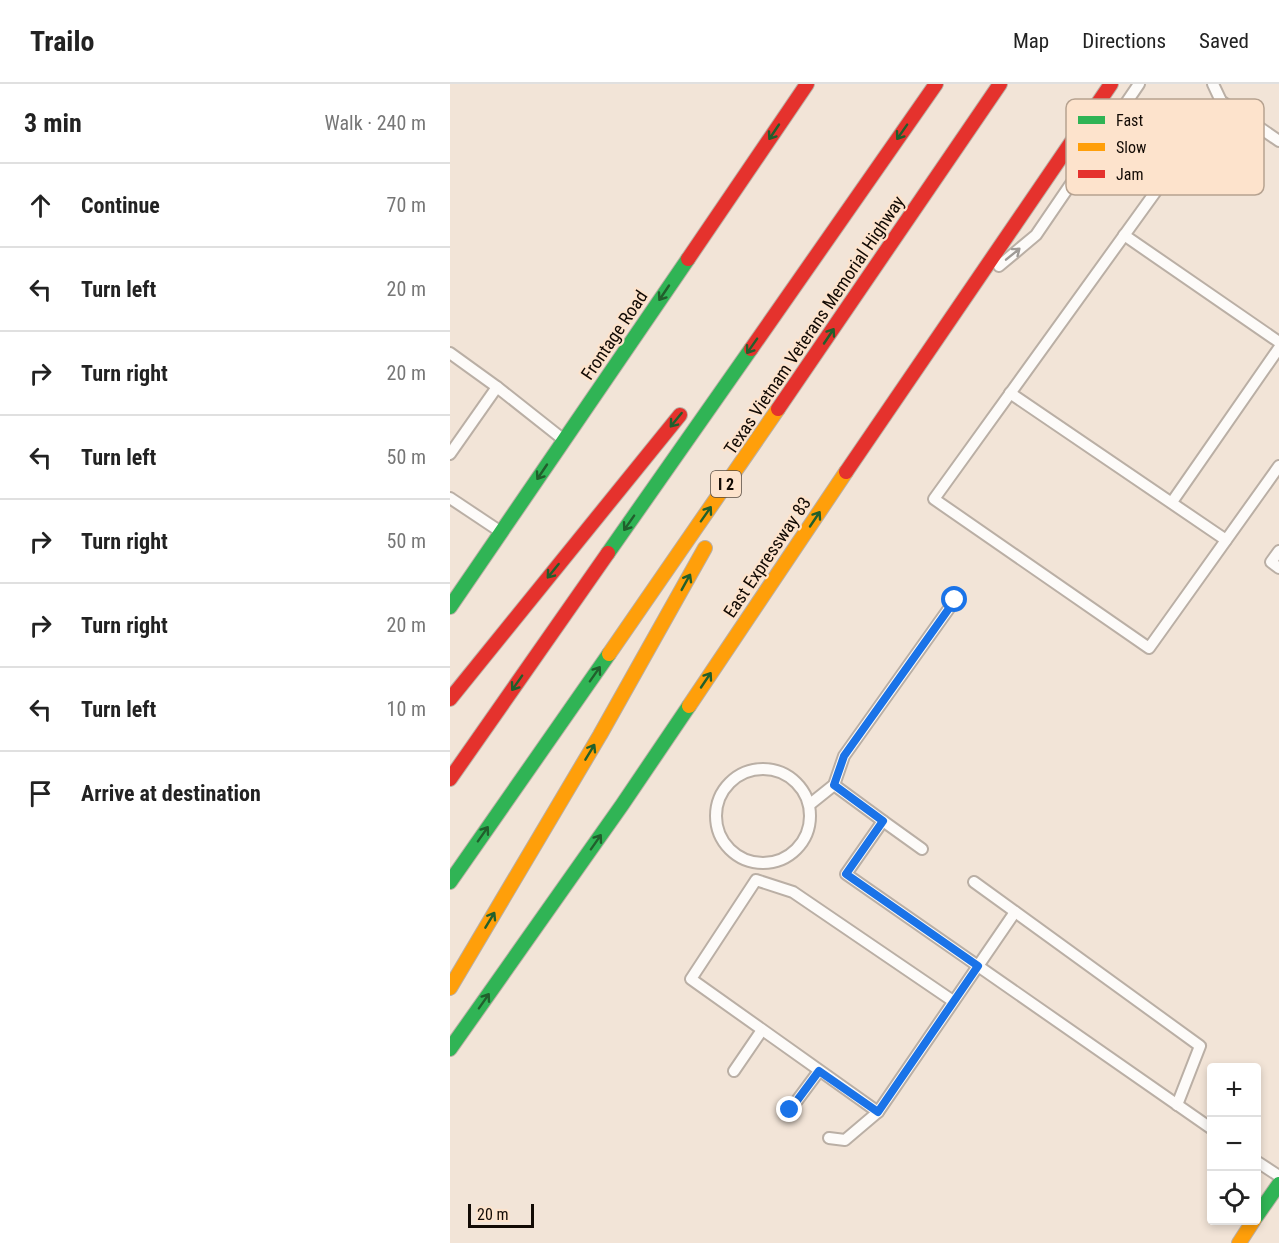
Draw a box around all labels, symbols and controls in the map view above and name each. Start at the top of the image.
text: Trailo [30,25,94,58]
text: Map [1013,29,1049,53]
text: Directions [1082,29,1166,53]
text: Saved [1199,29,1249,53]
legend [1066,99,1264,195]
text: 3 min [24,108,82,138]
text: Walk · 240 m [325,111,426,135]
text: Fast [1116,111,1143,130]
one-way arrow [896,123,908,140]
one-way arrow [768,124,780,140]
text: Slow [1116,138,1146,157]
text: Jam [1116,165,1143,184]
icon: ahead [24,189,57,222]
street label: Texas Vietnam Veterans Memorial Highway [719,191,909,458]
text: Continue [81,193,160,218]
text: 70 m [387,193,426,217]
one-way arrow [1005,247,1021,260]
icon: left [24,273,57,306]
text: Turn left [81,277,156,302]
text: 20 m [387,277,426,301]
one-way arrow [658,285,670,301]
street label: Frontage Road [576,286,652,384]
one-way arrow [823,329,835,345]
one-way arrow [746,337,758,353]
icon: right [24,357,57,390]
text: Turn right [81,361,168,386]
text: 20 m [387,361,426,385]
one-way arrow [670,411,683,427]
icon: left [24,441,57,474]
text: Turn left [81,445,156,470]
text: 50 m [387,445,426,469]
one-way arrow [536,463,548,479]
road number: I 2 [711,471,741,497]
street label: East Expressway 83 [719,493,815,621]
one-way arrow [700,506,712,522]
one-way arrow [809,511,821,527]
one-way arrow [623,514,635,530]
icon: right [24,525,57,558]
text: Turn right [81,529,168,554]
text: 50 m [387,529,426,553]
one-way arrow [547,563,560,579]
one-way arrow [680,574,692,591]
route start [941,586,967,612]
icon: right [24,609,57,642]
text: Turn right [81,613,168,638]
text: 20 m [387,613,426,637]
one-way arrow [589,666,601,683]
one-way arrow [700,673,712,689]
one-way arrow [511,674,523,690]
icon: left [24,693,57,726]
text: Turn left [81,697,156,722]
text: 10 m [387,697,426,721]
one-way arrow [584,744,596,761]
icon: arrive [24,777,57,810]
text: Arrive at destination [81,781,261,806]
one-way arrow [477,827,489,843]
one-way arrow [590,834,602,850]
one-way arrow [485,912,497,929]
one-way arrow [478,993,490,1010]
map controls [1207,1063,1261,1225]
button: + [1207,1063,1261,1117]
route end [776,1096,802,1122]
button: − [1207,1117,1261,1171]
button: locate [1207,1171,1261,1225]
scale bar [468,1201,534,1228]
text: 20 m [477,1205,509,1224]

